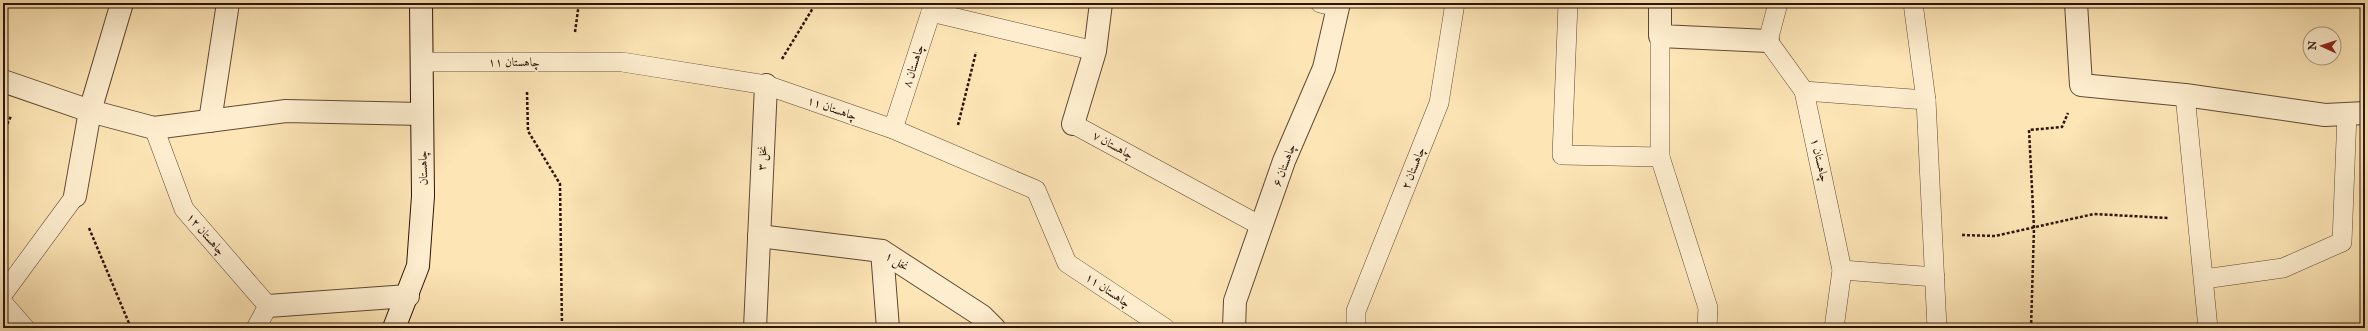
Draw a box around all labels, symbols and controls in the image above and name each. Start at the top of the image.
north arrow [2302,26,2342,66]
text: N [2306,40,2319,51]
street label: چاهستان ۸ [899,43,928,90]
street label: چاهستان ۱۱ [488,55,540,71]
street label: چاهستان ۱۱ [805,93,859,125]
street label: چاهستان ۷ [1089,128,1136,164]
street label: چاهستان ۱ [1806,137,1832,184]
street label: چاهستان ۶ [1270,142,1300,189]
street label: نخل ۳ [754,145,772,171]
street label: چاهستان ۲ [1398,145,1430,192]
street label: چاهستان [416,150,432,186]
street label: چاهستان ۱۲ [182,210,228,259]
street label: نخل ۱ [882,248,912,275]
street label: چاهستان ۱۱ [1082,270,1133,312]

